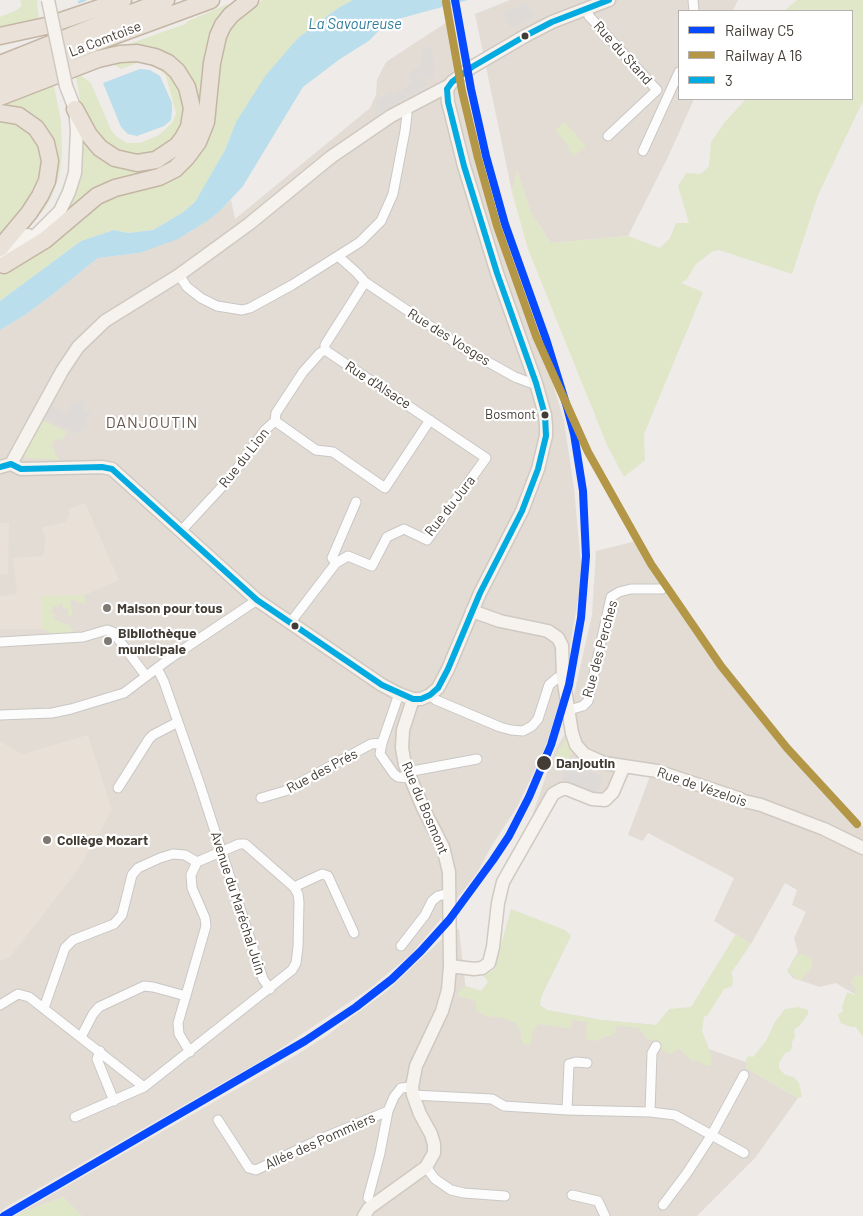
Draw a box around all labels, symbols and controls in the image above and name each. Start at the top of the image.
legend [678,10,853,100]
water label: La Savoureuse [308,15,402,33]
street label: La Comtoise [67,18,143,60]
street label: Rue du Stand [590,18,656,88]
text: Railway C5 [725,21,794,39]
unlabelled marker [520,31,530,41]
text: Railway A 16 [725,46,802,64]
text: 3 [725,71,733,89]
street label: Rue des Vosges [405,305,493,369]
street label: Rue d'Alsace [342,357,414,413]
place label: Bosmont [485,407,536,423]
marker: Bosmont [540,410,550,420]
district label: DANJOUTIN [105,413,199,433]
street label: Rue du Lion [216,425,272,491]
street label: Rue du Jura [421,472,479,540]
street label: Rue des Perches [579,598,621,700]
place label: Maison pour tous [117,600,222,616]
marker: Maison pour tous [101,602,113,614]
unlabelled marker [290,621,300,631]
place label: Bibliothèque municipale [118,625,197,658]
marker: Bibliothèque municipale [102,635,114,647]
street label: Rue des Prés [284,745,360,797]
marker: Danjoutin [535,754,553,772]
place label: Danjoutin [556,755,615,771]
street label: Rue du Bosmont [398,759,452,857]
street label: Rue de Vézelois [655,764,749,810]
street label: Avenue du Maréchal Juin [207,829,269,977]
place label: Collège Mozart [57,832,148,848]
marker: Collège Mozart [41,834,53,846]
street label: Allée des Pommiers [262,1109,378,1173]

